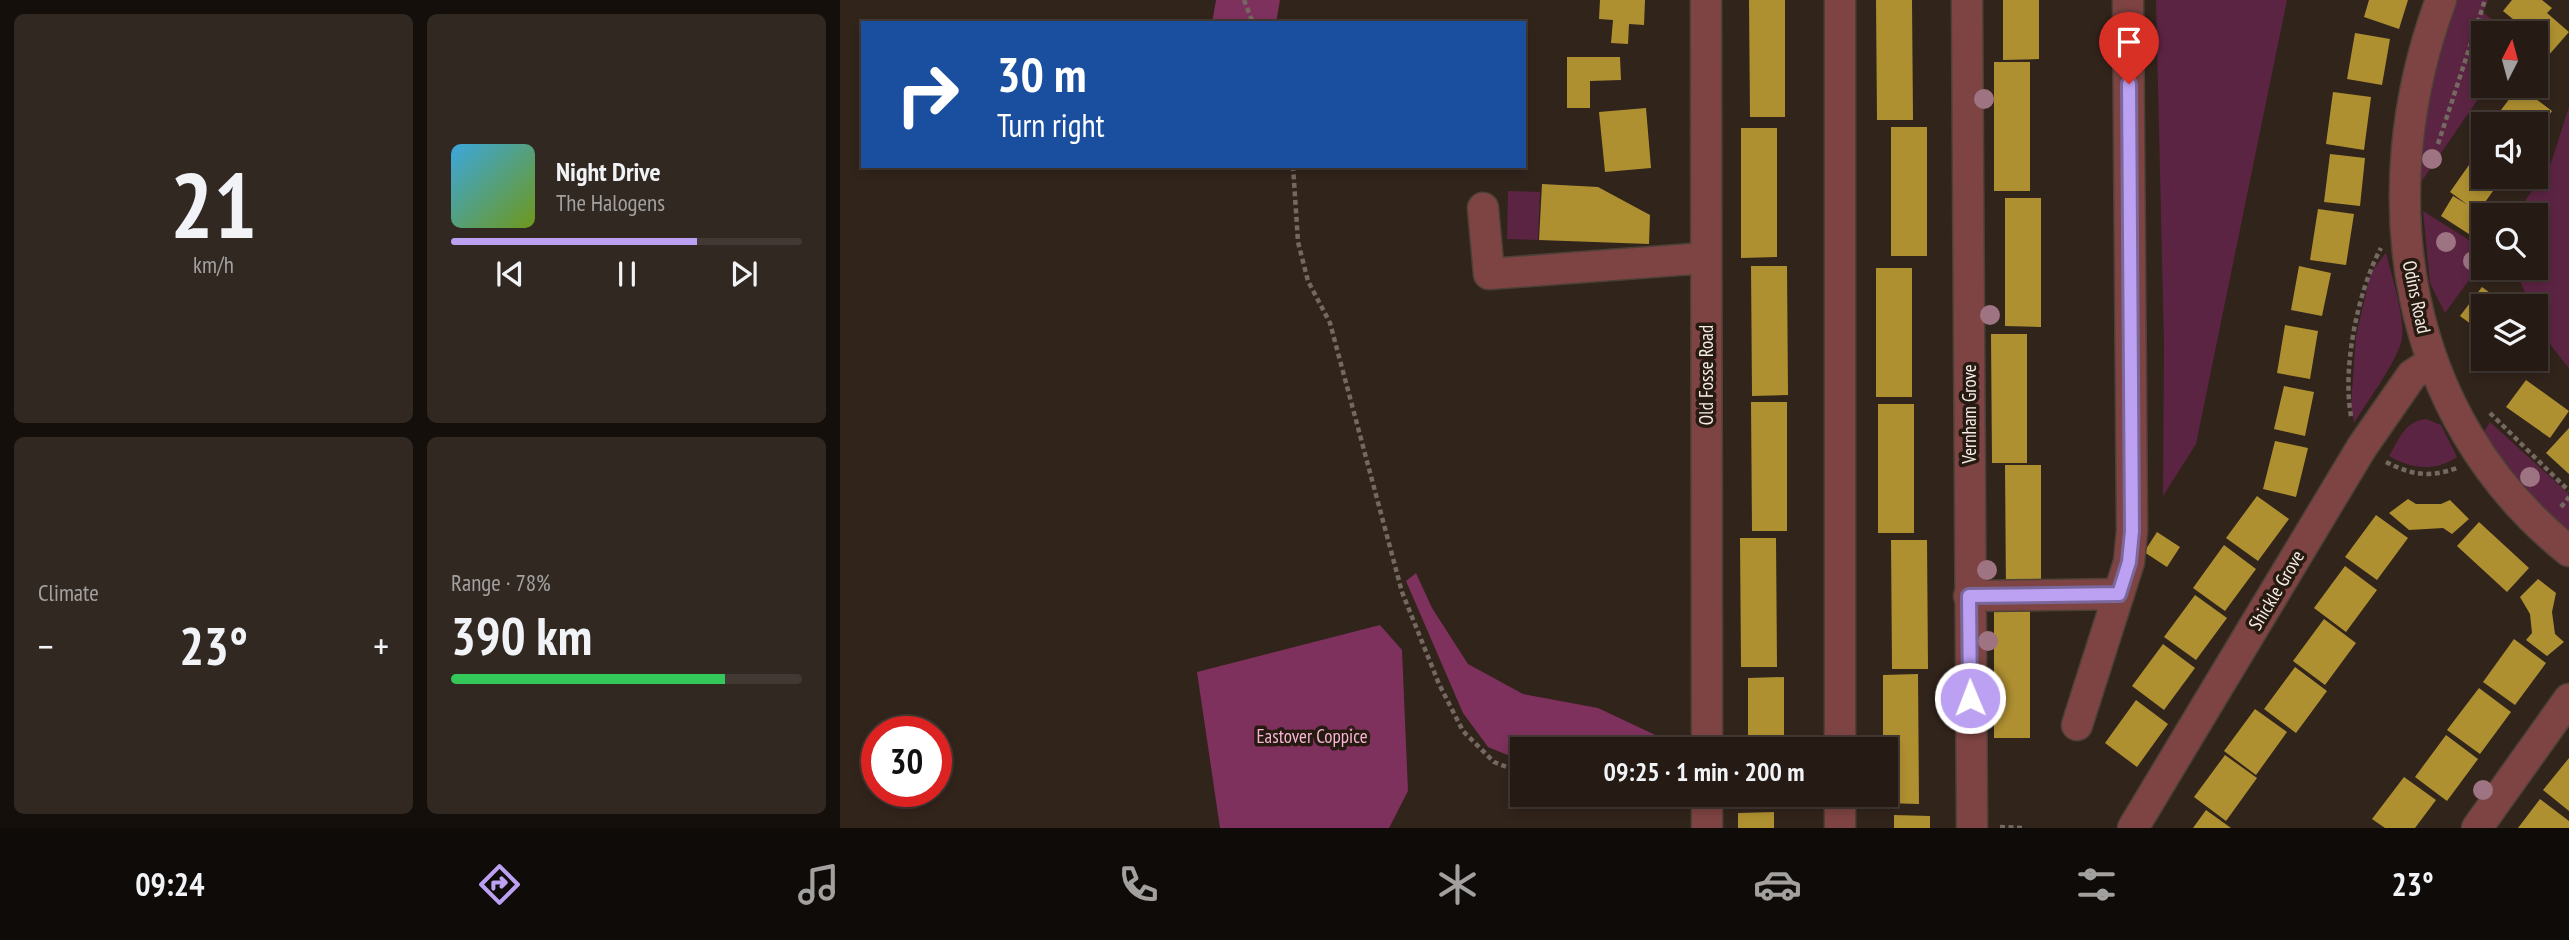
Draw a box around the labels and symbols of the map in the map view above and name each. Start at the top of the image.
pin [2099,12.0,2159,84]
north arrow [2471,21,2548,98]
street label: Odins Road [2398,258,2436,336]
street label: Old Fosse Road [1694,325,1718,425]
street label: Vernham Grove [1957,364,1981,465]
street label: Shickle Grove [2243,546,2309,634]
position arrow [1933,661,2007,735]
speed limit sign: 30 [861,716,952,807]
park label: Eastover Coppice [1256,724,1368,748]

